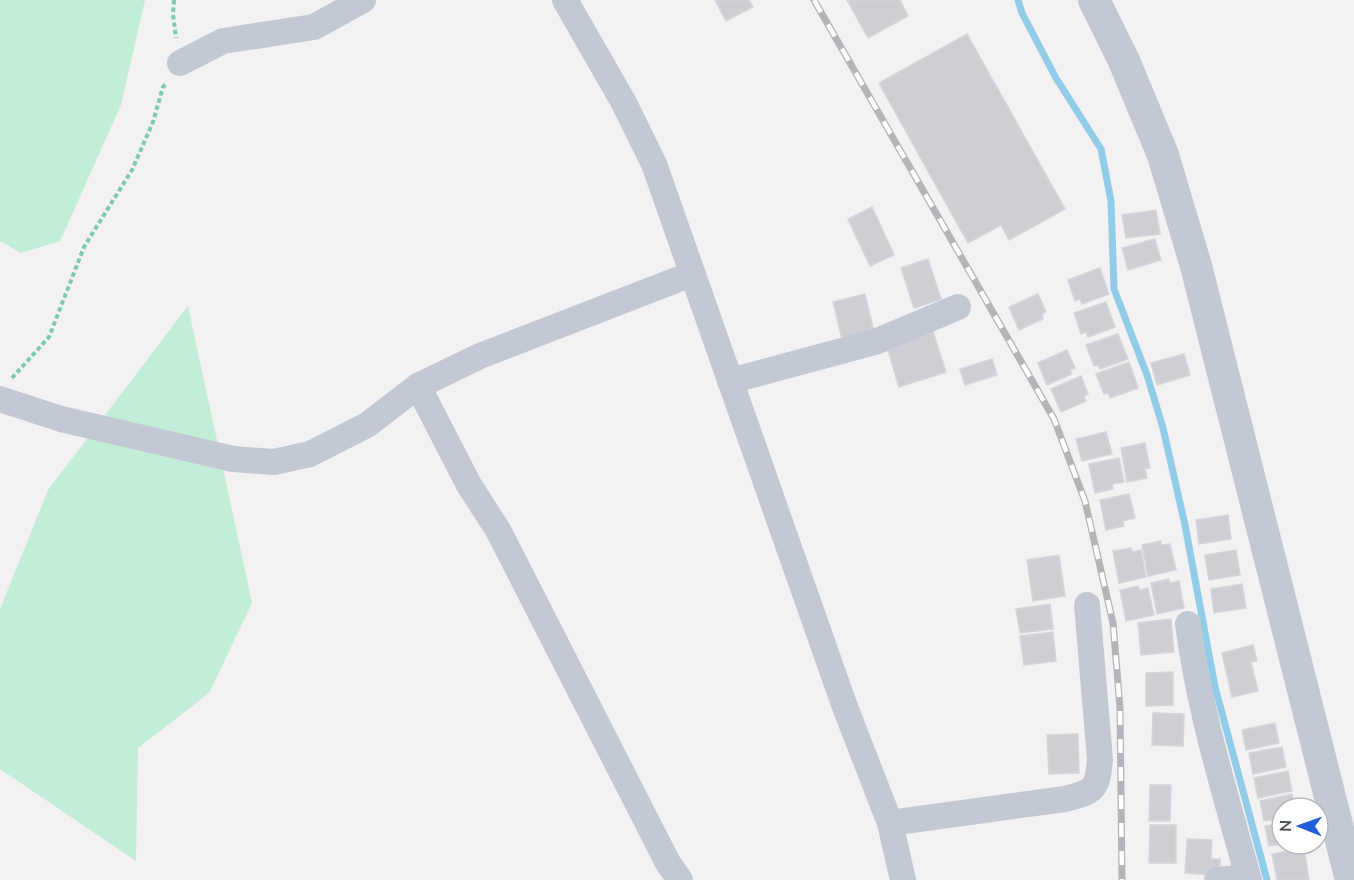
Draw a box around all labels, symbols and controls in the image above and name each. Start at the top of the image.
north arrow [1270,796,1330,856]
text: N [1275,820,1295,832]

